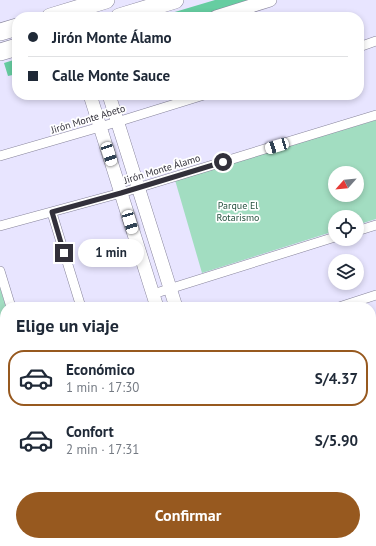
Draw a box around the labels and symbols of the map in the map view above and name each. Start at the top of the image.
street label: Jirón Monte Abeto [48,102,127,137]
car [264,137,290,155]
car [100,141,118,167]
street label: Jirón Monte Álamo [121,151,202,187]
route start [214,153,232,171]
north arrow [328,166,364,202]
park label: Parque El Rotarismo [217,199,259,224]
car [121,209,139,235]
callout: 1 min [78,239,144,267]
route end [55,244,73,262]

